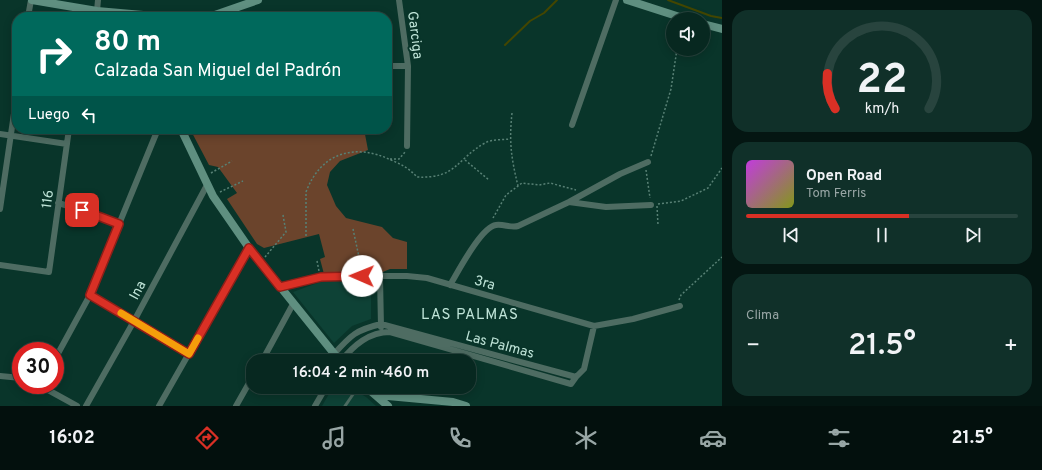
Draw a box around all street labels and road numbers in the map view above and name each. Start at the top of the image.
street label: Garciga [403,10,426,60]
street label: 116 [39,189,58,210]
street label: 3ra [472,272,497,295]
street label: Ina [126,278,150,303]
street label: Las Palmas [463,328,536,363]

